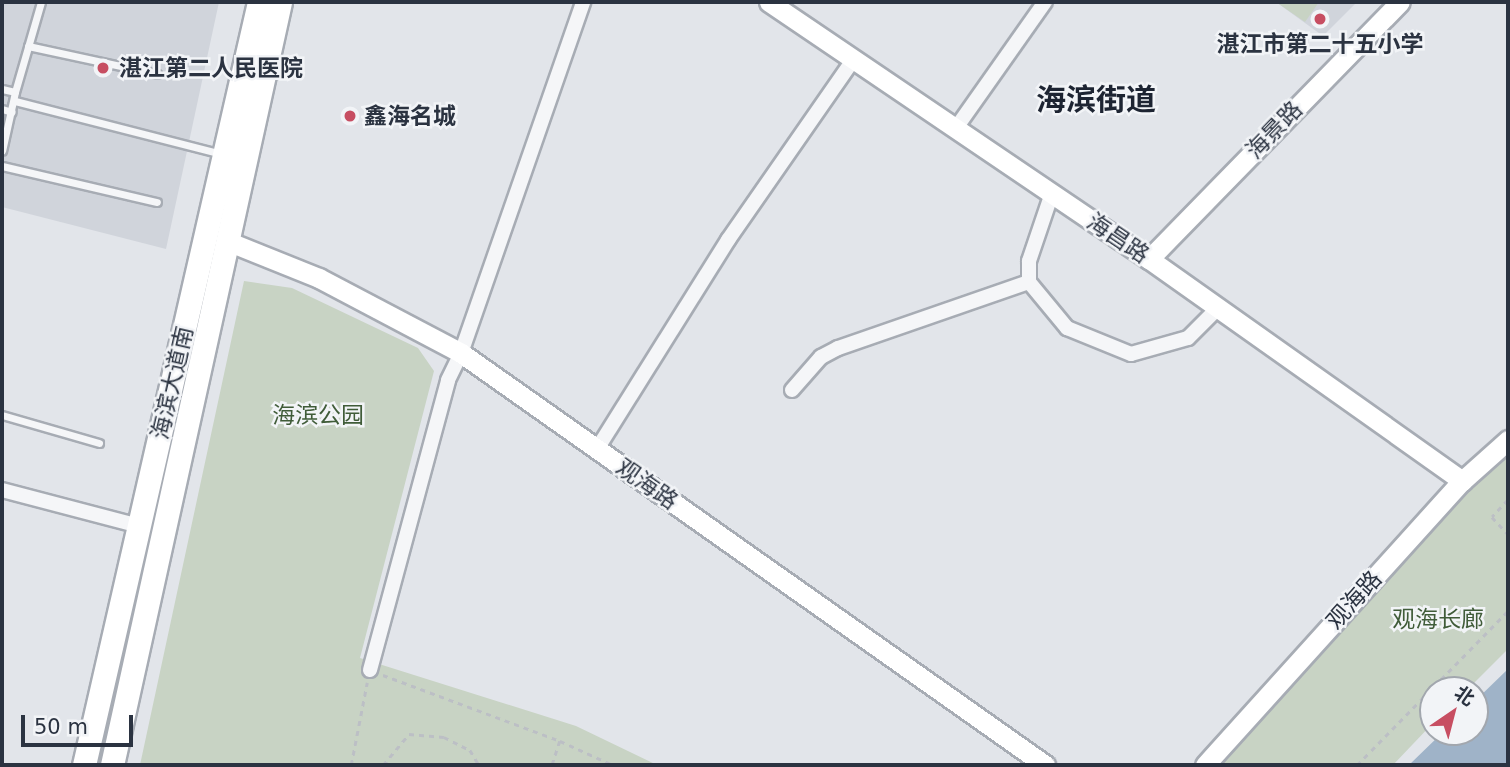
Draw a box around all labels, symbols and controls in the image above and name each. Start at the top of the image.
marker: 湛江市第二十五小学 [1312,11,1328,27]
place label: 湛江市第二十五小学 [1217,30,1423,58]
place label: 湛江第二人民医院 [119,54,303,82]
marker: 湛江第二人民医院 [93,58,113,78]
district label: 海滨街道 [1036,82,1156,118]
street label: 海景路 [1240,96,1308,164]
place label: 鑫海名城 [364,102,456,130]
marker: 鑫海名城 [342,108,358,124]
street label: 海昌路 [1082,207,1154,269]
street label: 海滨大道南 [146,324,198,442]
park label: 海滨公园 [272,401,364,429]
street label: 观海路 [611,453,683,515]
street label: 观海路 [1321,565,1387,635]
park label: 观海长廊 [1392,605,1484,633]
north arrow [1419,676,1489,746]
text: 北 [1451,681,1479,710]
scale bar [24,700,136,744]
text: 50 m [34,715,88,739]

